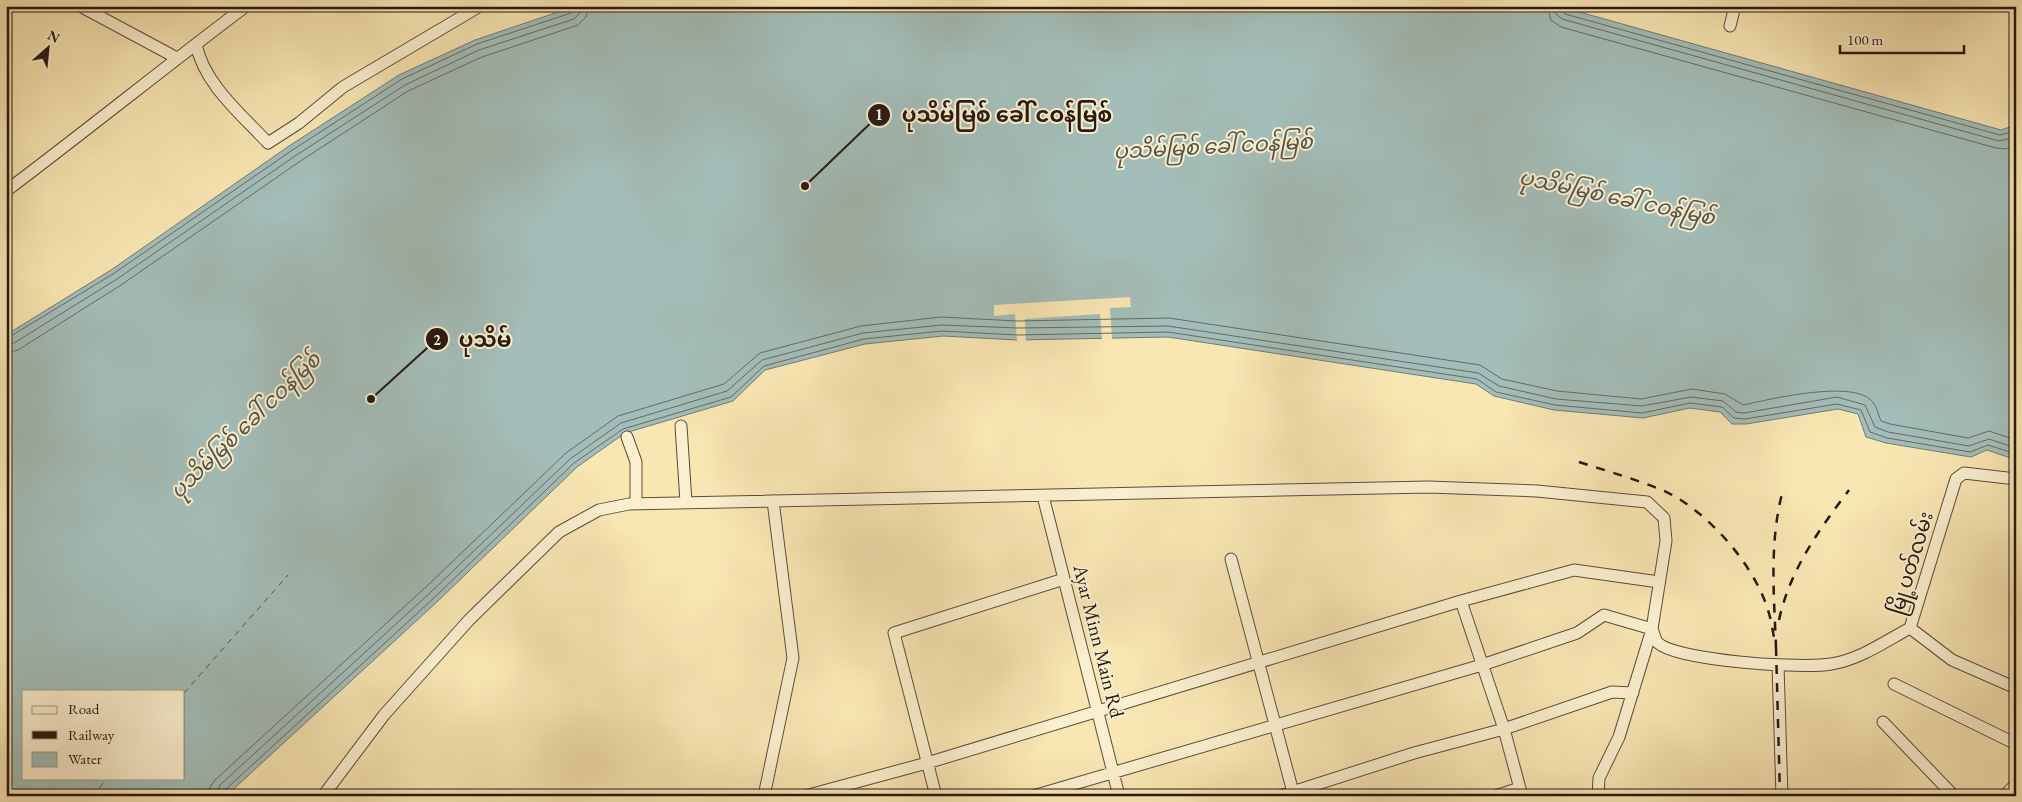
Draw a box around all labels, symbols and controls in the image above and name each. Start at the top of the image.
north arrow [22,22,72,72]
scale bar [1840,22,1963,54]
text: N [45,26,64,47]
text: 100 m [1847,30,1884,49]
callout: ပုသိမ်မြစ် ခေါ် ငဝန်မြစ် [866,97,1122,133]
text: ပုသိမ်မြစ် ခေါ် ငဝန်မြစ် [902,99,1112,132]
text: 1 [875,105,883,124]
water label: ပုသိမ်မြစ် ခေါ် ငဝန်မြစ် [1113,126,1315,169]
water label: ပုသိမ်မြစ် ခေါ် ငဝန်မြစ် [1516,162,1719,235]
callout: ပုသိမ် [424,321,522,357]
text: ပုသိမ် [459,324,511,357]
text: 2 [433,330,441,349]
water label: ပုသိမ်မြစ် ခေါ် ငဝန်မြစ် [163,344,330,507]
street label: မြို့ပတ်လမ်း [1882,508,1942,619]
street label: Ayar Minn Main Rd [1067,561,1131,721]
legend [22,690,185,780]
text: Road [68,699,100,718]
text: Railway [68,725,115,744]
text: Water [68,749,102,768]

